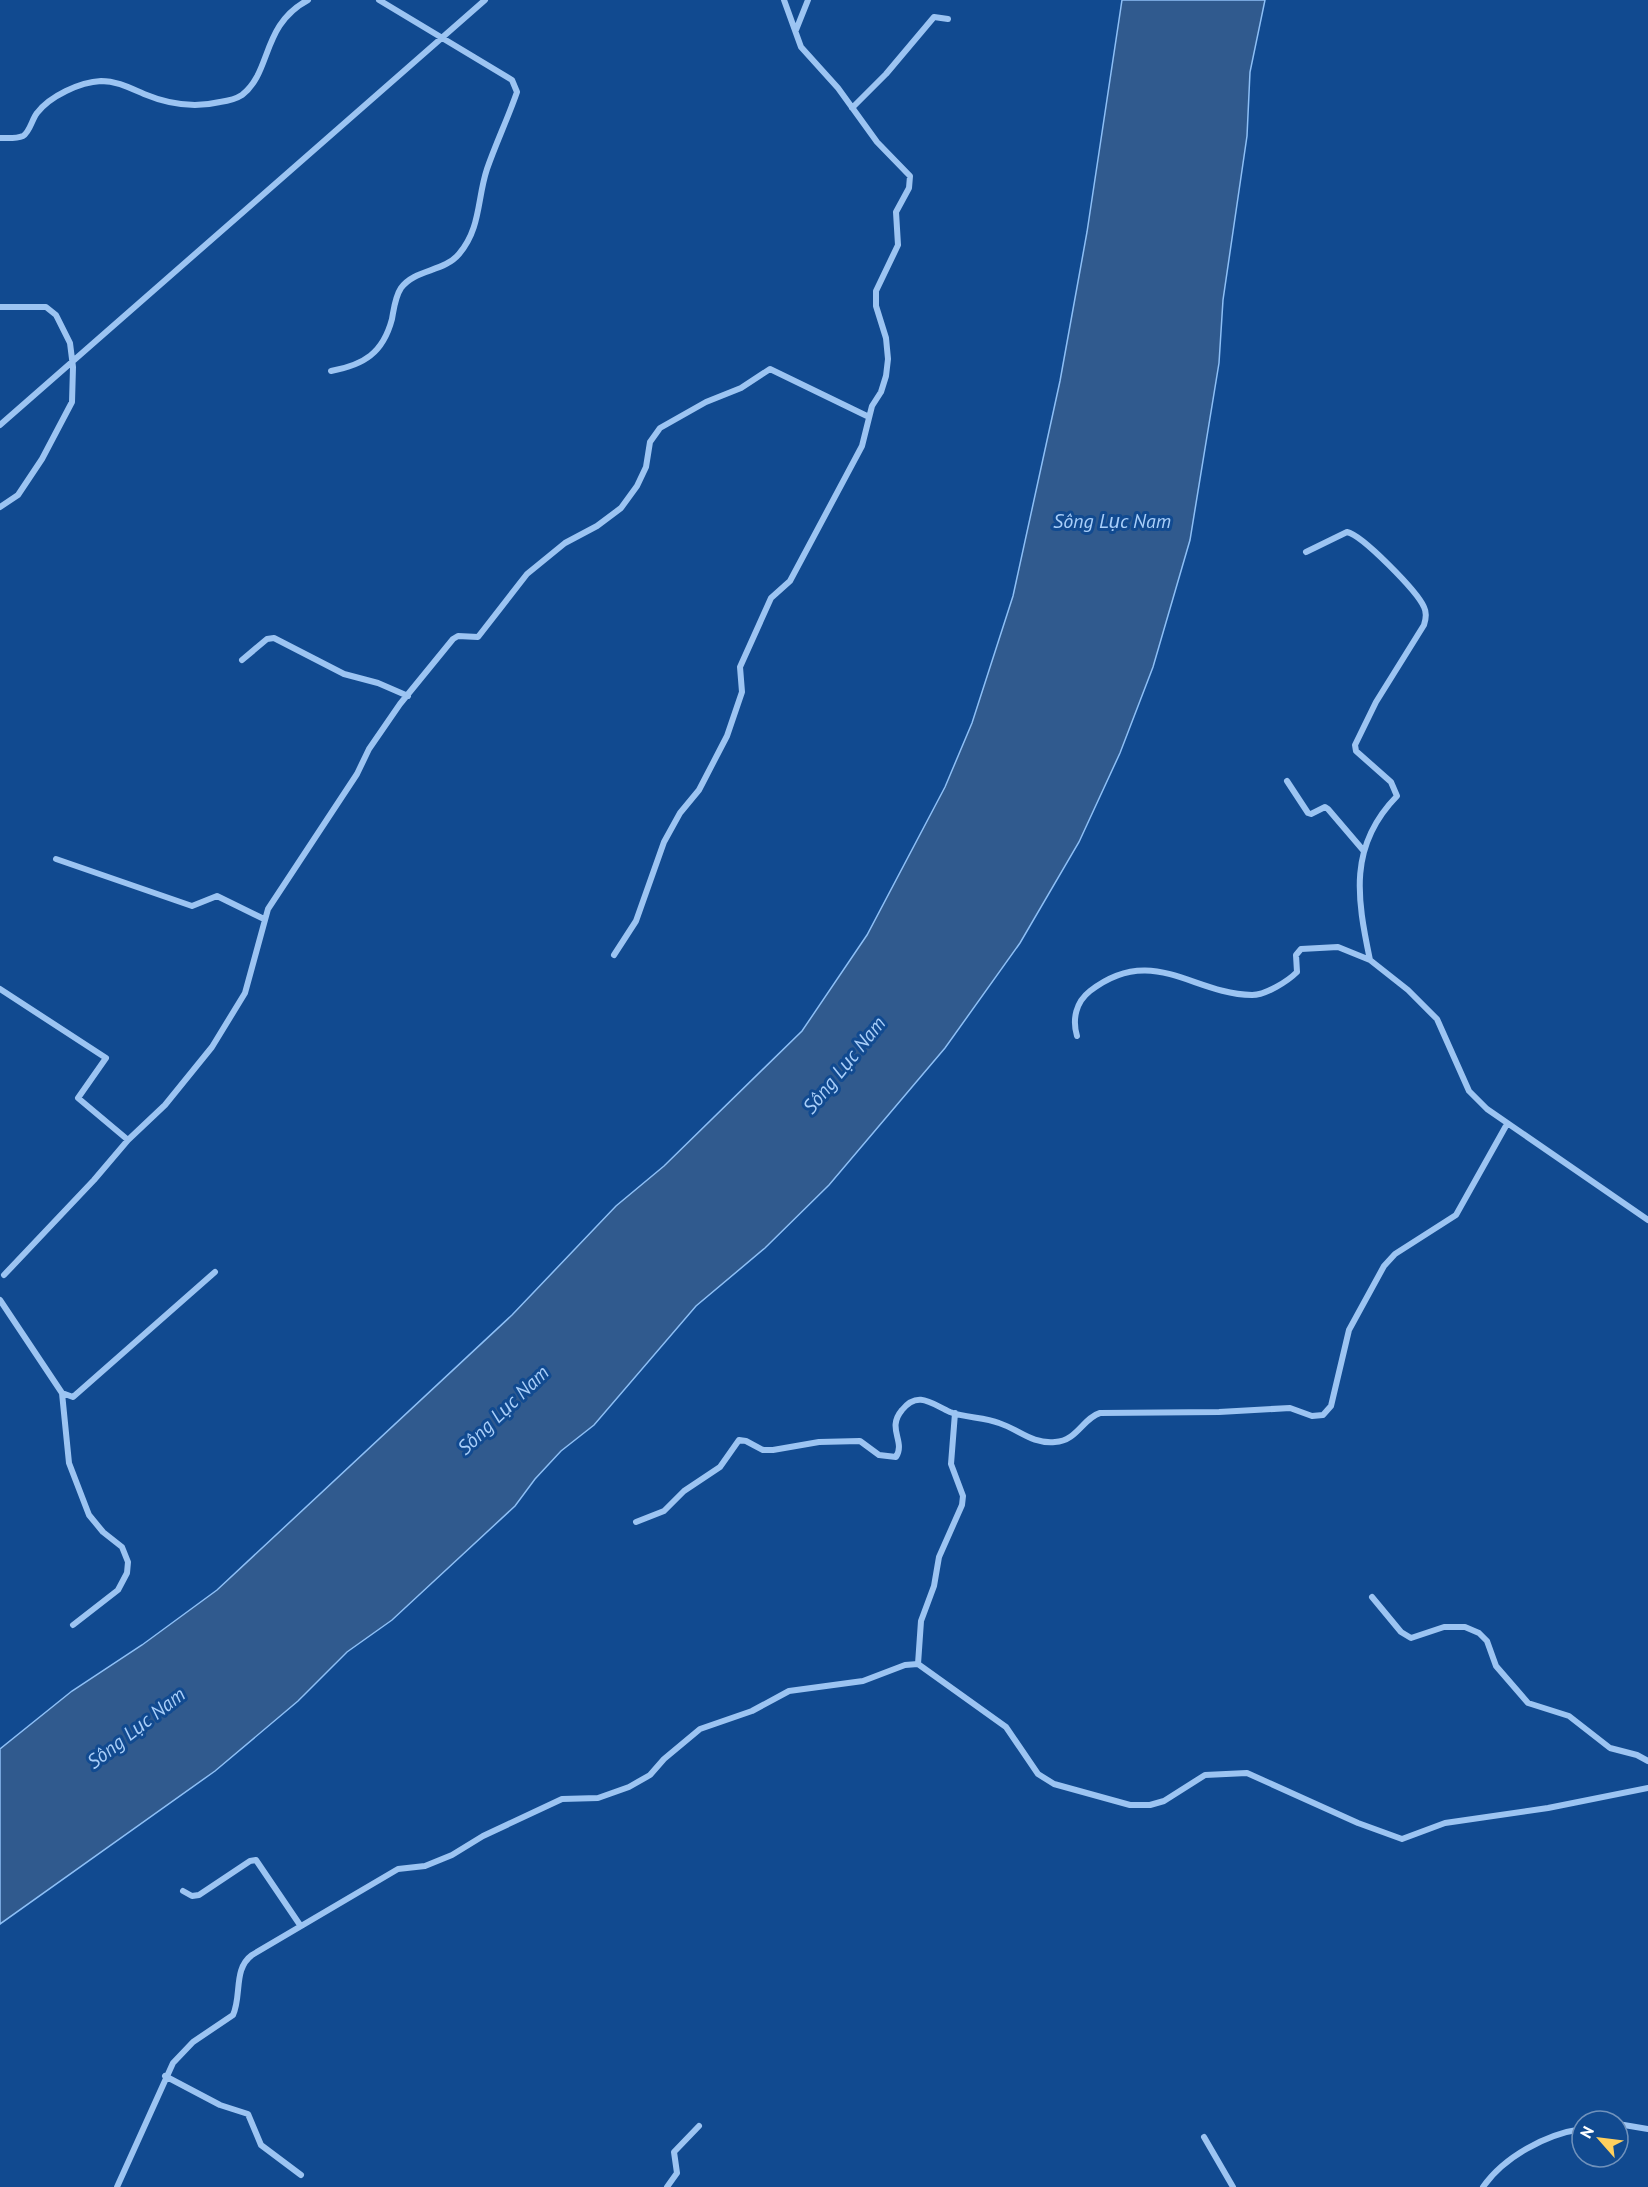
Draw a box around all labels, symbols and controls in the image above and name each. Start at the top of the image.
water label: Sông Lục Nam [1053,508,1171,534]
water label: Sông Lục Nam [797,1011,891,1119]
water label: Sông Lục Nam [452,1360,554,1460]
water label: Sông Lục Nam [82,1681,190,1775]
north arrow [1570,2109,1630,2169]
text: N [1575,2123,1598,2141]

